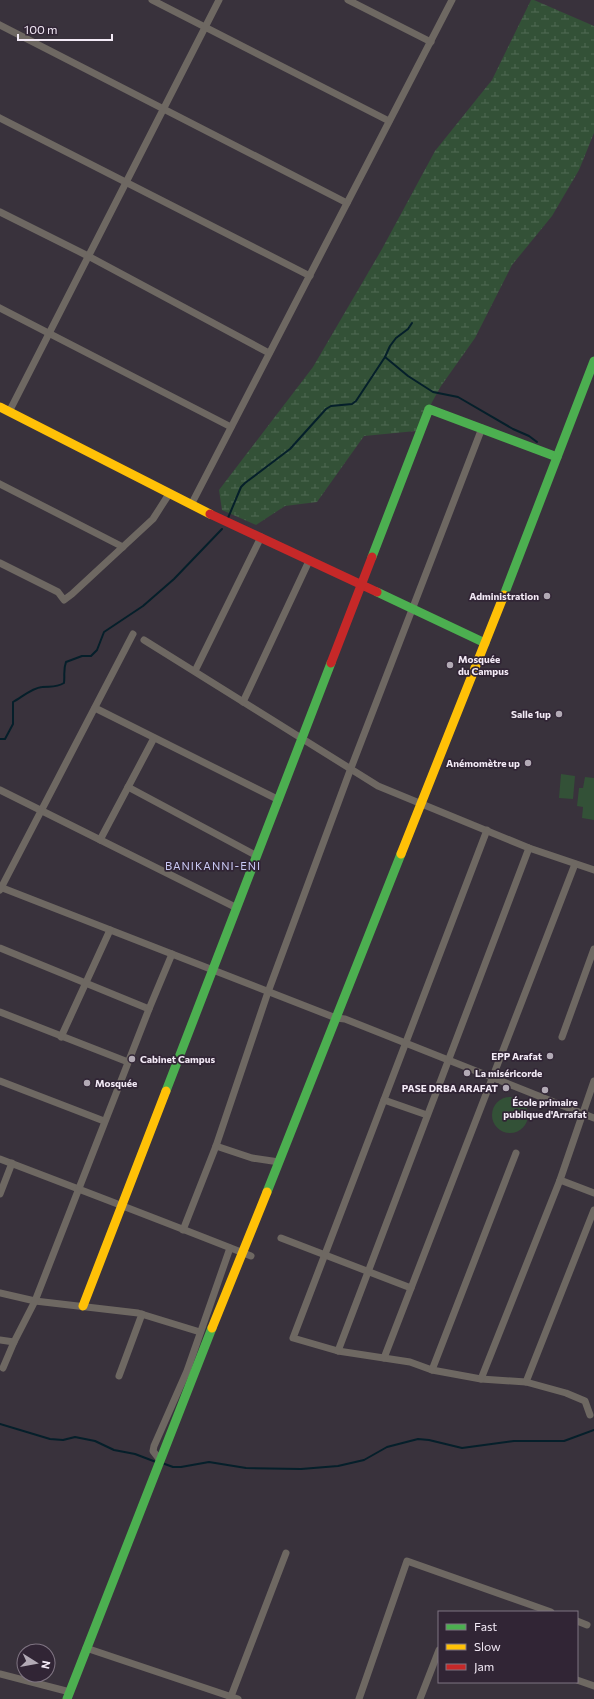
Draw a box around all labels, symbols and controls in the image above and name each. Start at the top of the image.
scale bar [18,16,112,42]
text: 100 m [24,22,58,36]
place label: Administration [469,590,539,602]
marker: Administration [542,591,552,601]
place label: Mosquée du Campus [458,653,509,677]
marker: Mosquée du Campus [445,660,455,670]
place label: Salle 1up [511,708,551,720]
marker: Salle 1up [554,709,564,719]
place label: Anémomètre up [446,757,520,769]
marker: Anémomètre up [523,758,533,768]
district label: BANIKANNI-ENI [165,859,261,872]
place label: EPP Arafat [491,1050,542,1062]
marker: EPP Arafat [545,1051,555,1061]
place label: Cabinet Campus [140,1053,215,1065]
marker: Cabinet Campus [127,1054,137,1064]
place label: La miséricorde [475,1067,542,1079]
marker: La miséricorde [462,1068,472,1078]
place label: Mosquée [95,1077,137,1089]
marker: Mosquée [82,1078,92,1088]
place label: PASE DRBA ARAFAT [402,1082,499,1094]
marker: PASE DRBA ARAFAT [501,1083,511,1093]
marker: École primaire publique d'Arrafat [540,1085,550,1095]
place label: École primaire publique d'Arrafat [503,1096,587,1120]
legend [438,1611,578,1683]
text: Fast [474,1619,497,1633]
text: Slow [474,1639,501,1653]
north arrow [16,1643,56,1683]
text: Jam [474,1659,494,1674]
text: N [39,1660,53,1670]

